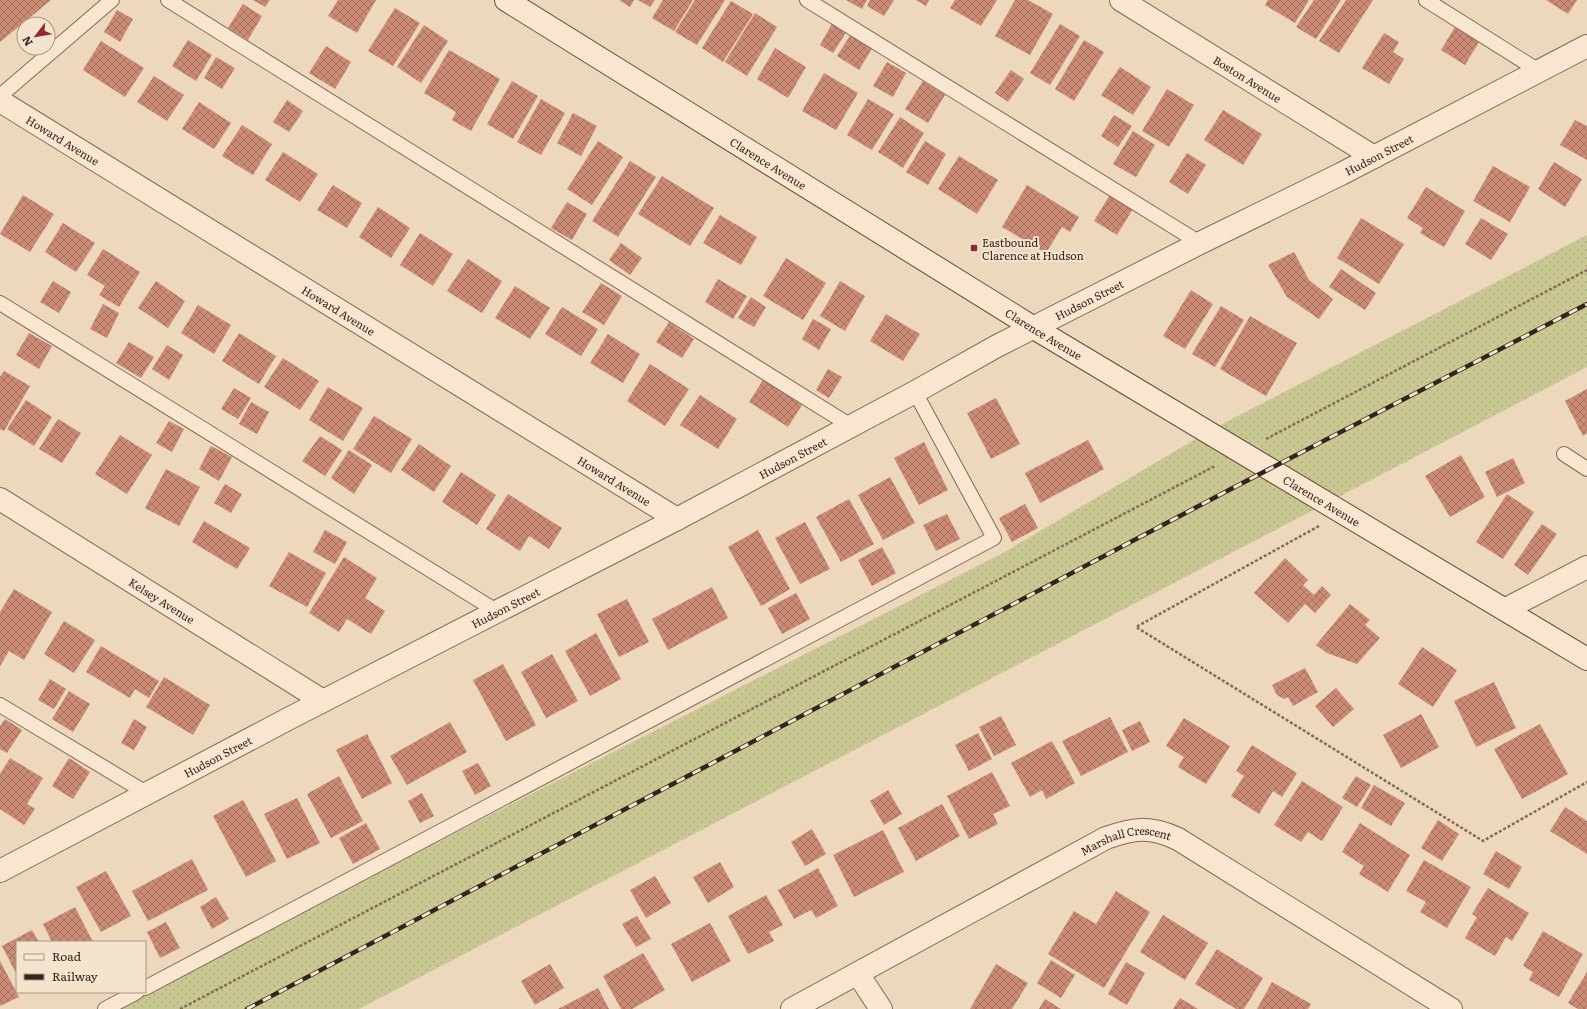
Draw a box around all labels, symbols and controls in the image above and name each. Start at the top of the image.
north arrow [16,16,56,56]
text: N [17,34,36,50]
street label: Boston Avenue [1211,51,1285,106]
street label: Howard Avenue [23,111,103,169]
street label: Hudson Street [1342,130,1416,179]
street label: Clarence Avenue [727,133,810,193]
place label: Eastbound Clarence at Hudson [982,234,1084,263]
marker: Eastbound Clarence at Hudson [969,243,979,253]
street label: Hudson Street [1052,275,1127,323]
street label: Howard Avenue [299,281,379,339]
street label: Clarence Avenue [1002,304,1086,363]
street label: Hudson Street [756,432,830,482]
street label: Howard Avenue [575,452,654,509]
street label: Clarence Avenue [1280,471,1364,530]
street label: Kelsey Avenue [126,574,198,627]
street label: Hudson Street [468,583,543,632]
street label: Hudson Street [181,731,255,781]
street label: Marshall Crescent [1077,822,1175,859]
legend [16,941,146,993]
text: Road [52,947,82,965]
text: Railway [52,967,98,985]

